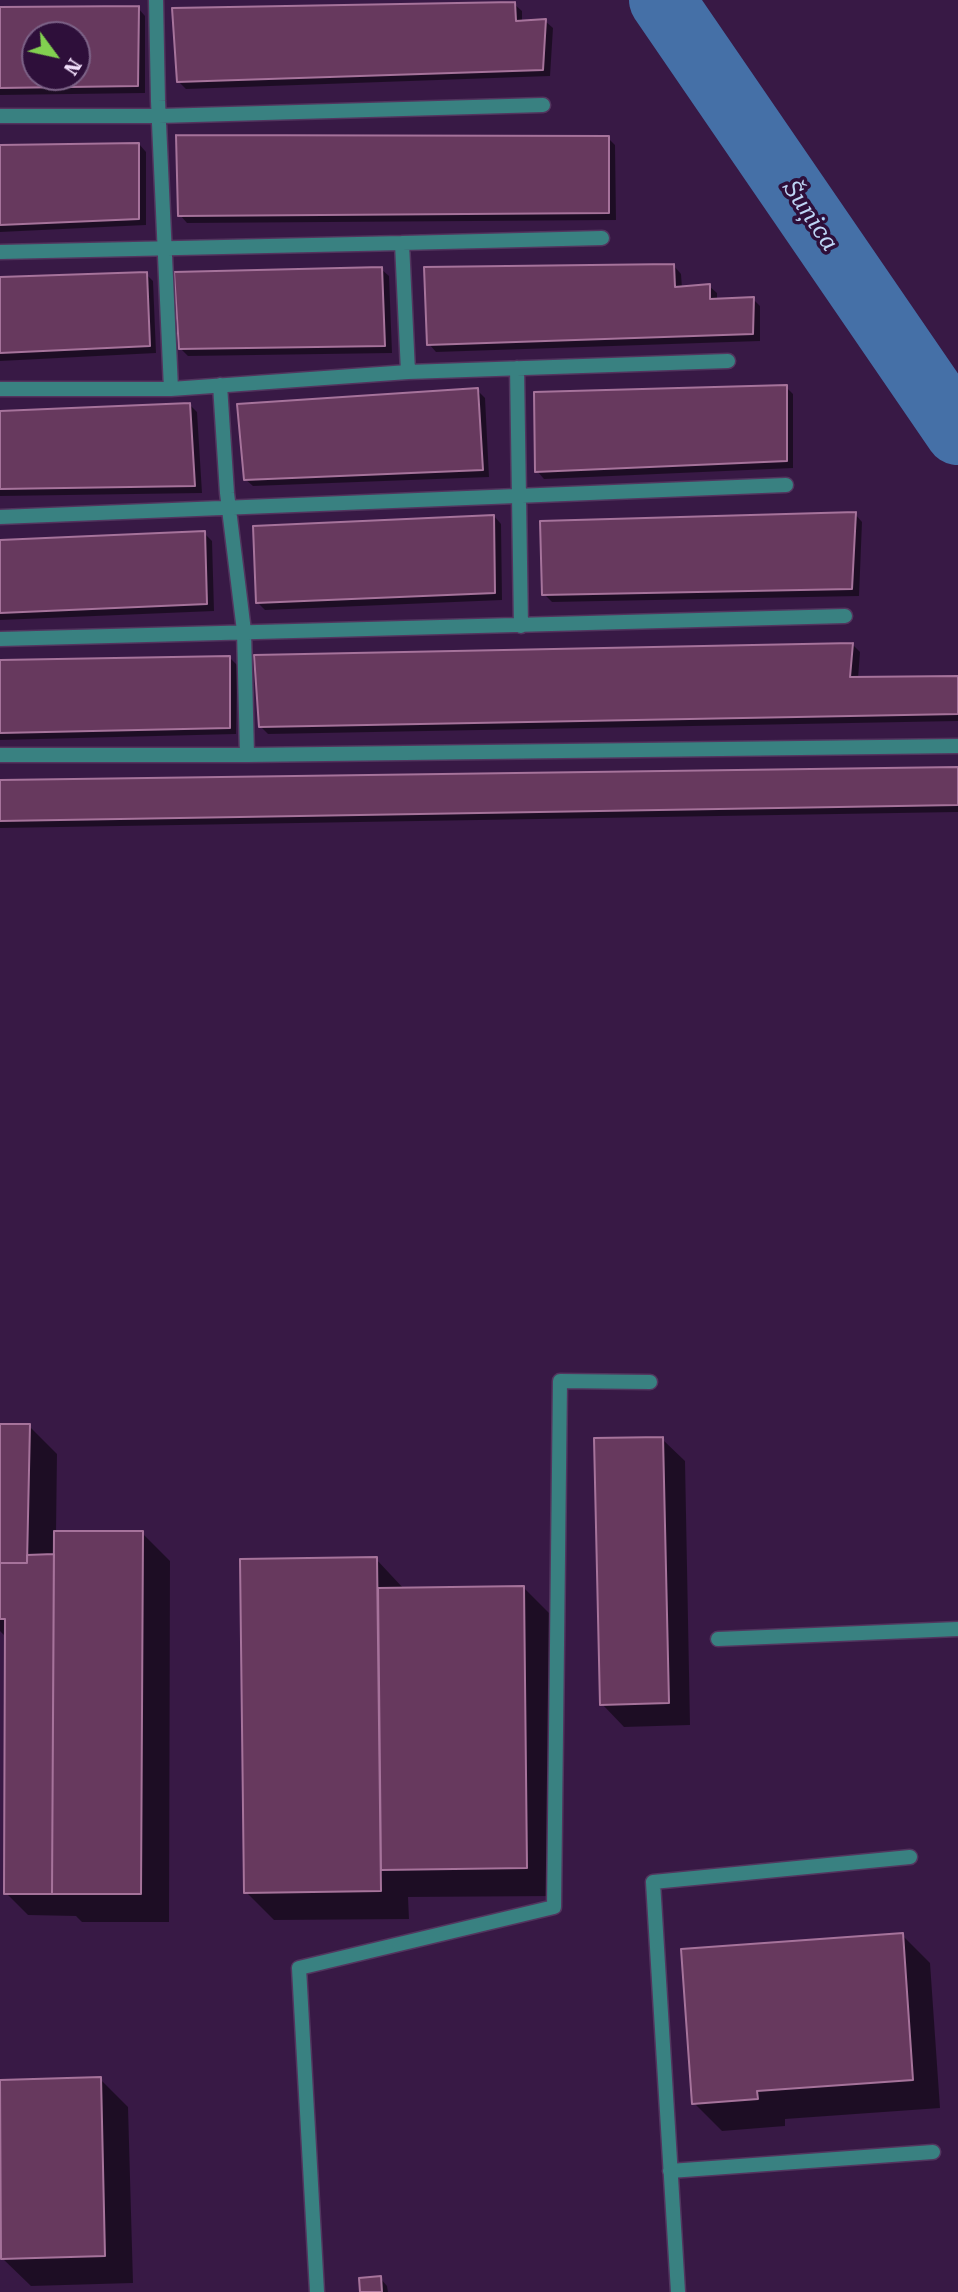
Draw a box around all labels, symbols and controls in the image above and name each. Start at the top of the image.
north arrow [21,21,91,91]
text: N [59,54,86,79]
water label: Šuņica [776,175,844,257]

